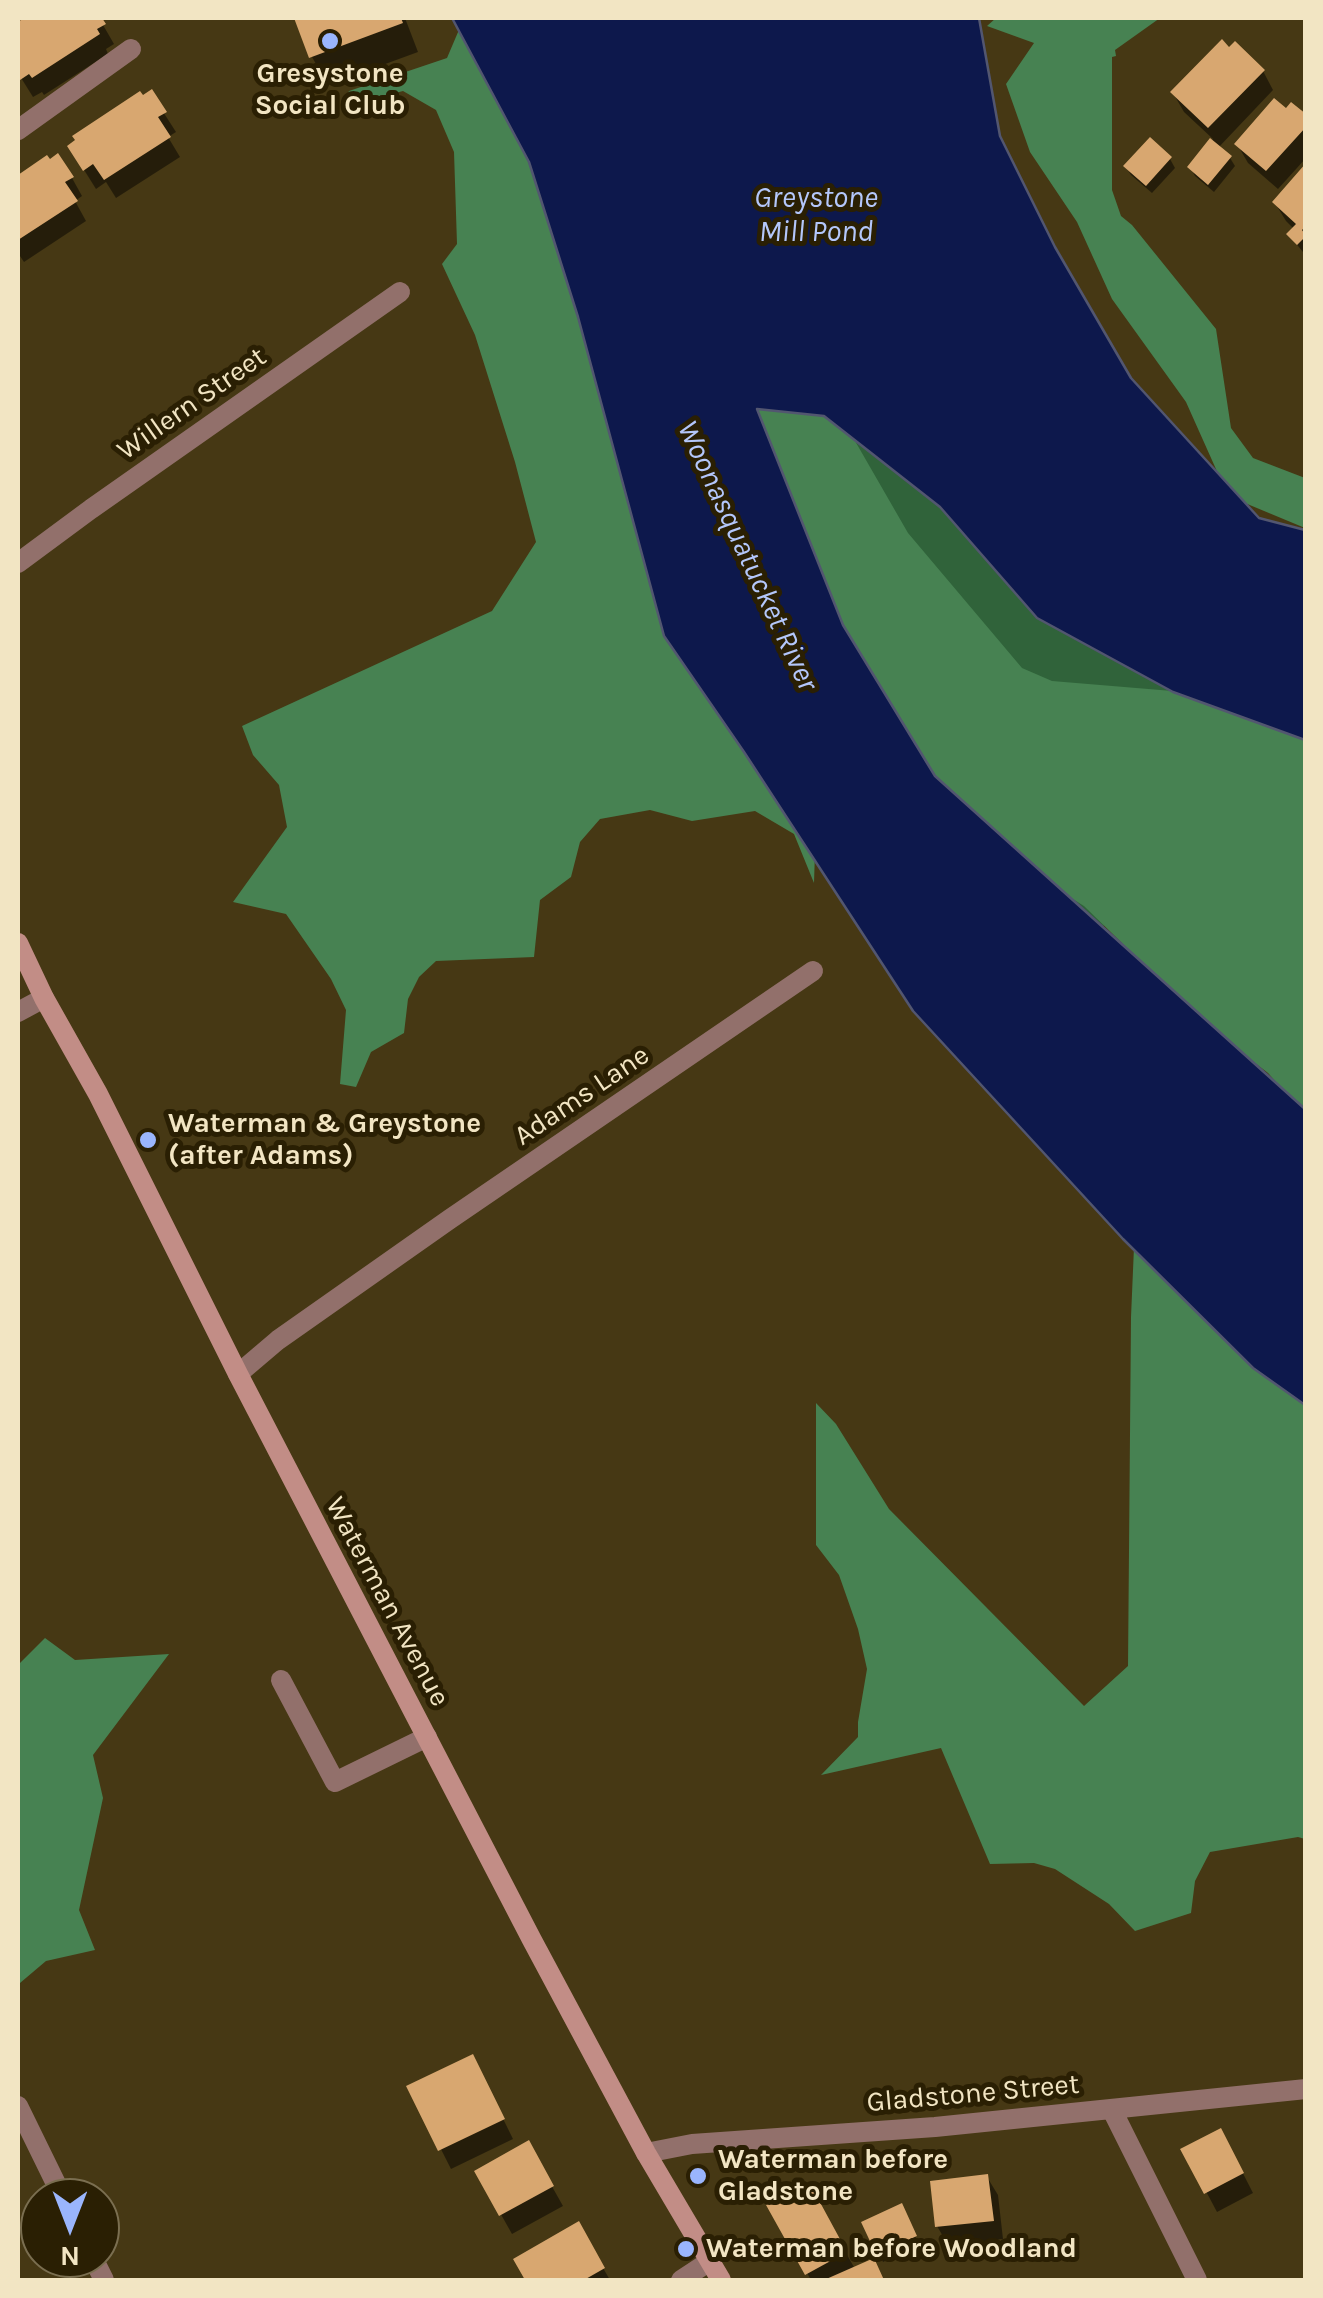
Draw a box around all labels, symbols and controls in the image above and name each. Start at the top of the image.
marker: Gresystone Social Club [319,30,341,52]
place label: Gresystone Social Club [255,57,405,123]
water label: Greystone Mill Pond [754,180,878,250]
street label: Willern Street [111,340,273,468]
water label: Woonasquatucket River [669,415,825,697]
street label: Adams Lane [508,1039,656,1153]
place label: Waterman & Greystone (after Adams) [168,1107,481,1173]
marker: Waterman & Greystone (after Adams) [137,1129,159,1151]
street label: Waterman Avenue [318,1492,456,1712]
street label: Gladstone Street [865,2068,1081,2120]
place label: Waterman before Gladstone [718,2143,948,2209]
marker: Waterman before Gladstone [687,2165,709,2187]
north arrow [20,2178,120,2278]
place label: Waterman before Woodland [706,2232,1077,2266]
marker: Waterman before Woodland [675,2238,697,2260]
text: N [60,2240,80,2273]

